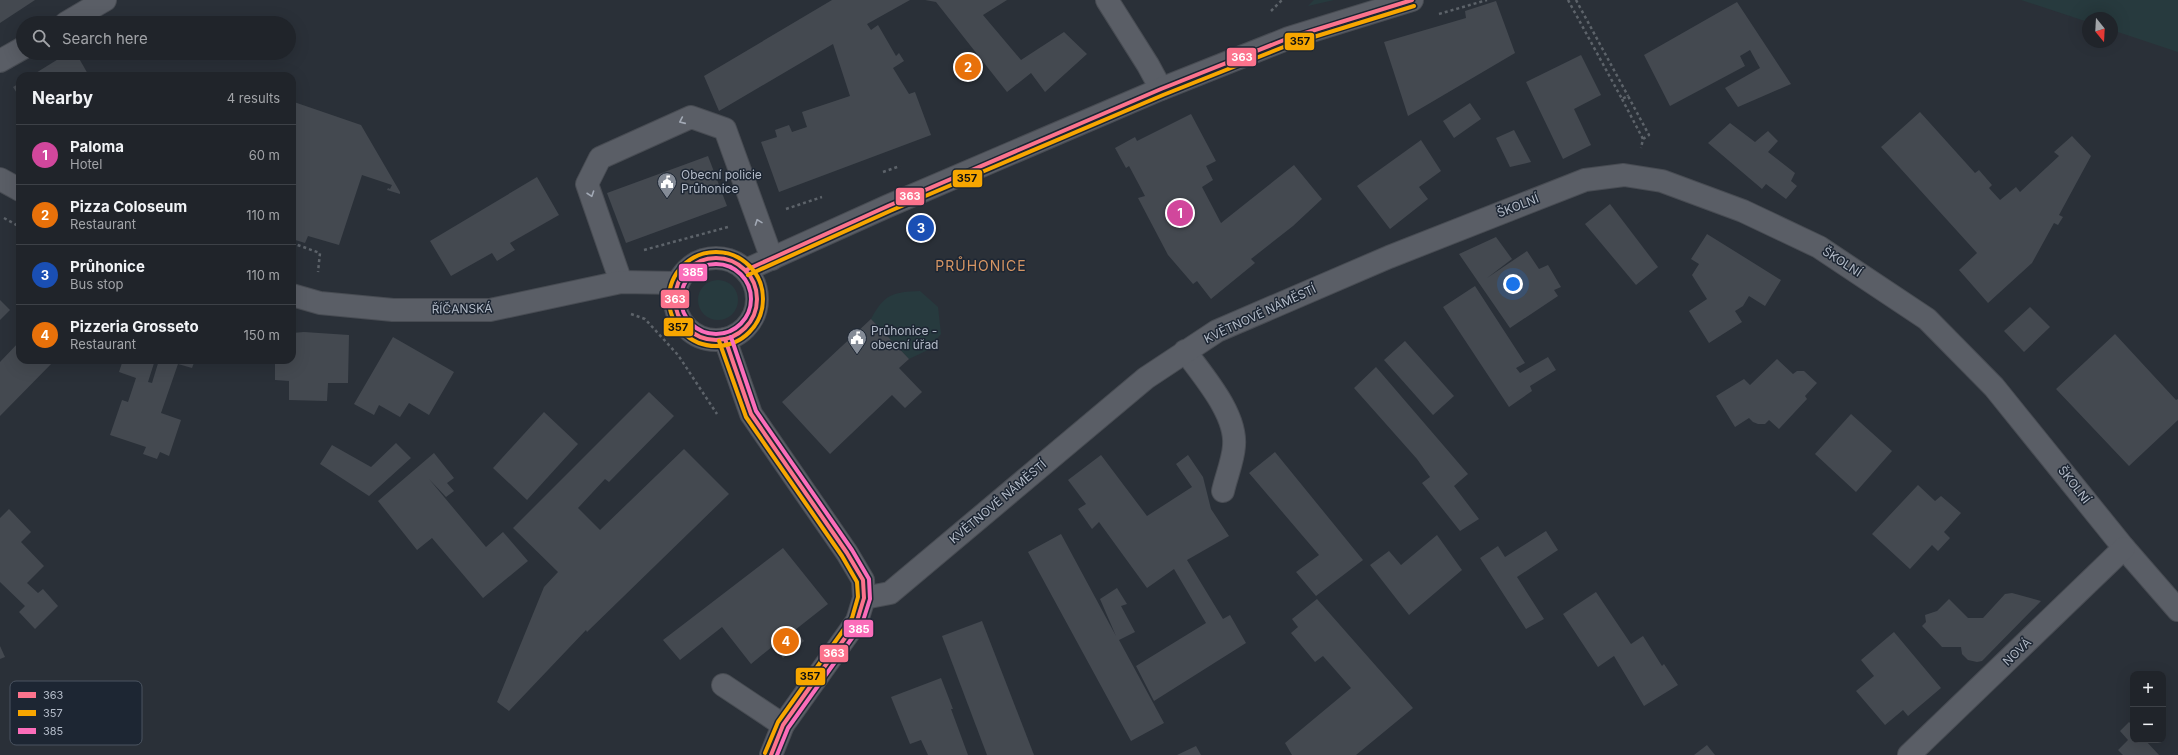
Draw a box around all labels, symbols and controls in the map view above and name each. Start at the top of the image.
north arrow [2082,12,2118,48]
search box [16,16,296,60]
icon: search [30,27,52,49]
text: Search here [62,29,148,48]
line badge: 357 [1284,32,1315,51]
text: 357 [1290,34,1310,48]
line badge: 363 [1226,47,1257,67]
text: 363 [1231,50,1253,64]
pin: 2 [955,52,981,82]
text: Nearby [32,88,93,108]
text: 4 results [227,90,280,106]
one-way arrow [679,116,687,124]
text: Paloma [70,137,124,156]
text: 1 [42,147,48,163]
text: 60 m [249,147,280,163]
text: Hotel [70,156,102,172]
place label: Obecní policie Průhonice [681,167,762,196]
line badge: 357 [952,169,983,188]
public building icon: Obecní policie Průhonice [656,171,678,199]
text: 357 [957,171,977,185]
line badge: 363 [895,187,925,206]
text: 363 [899,189,921,203]
street label: ŠKOLNÍ [1495,190,1542,220]
one-way arrow [586,191,594,198]
text: Pizza Coloseum [70,197,187,216]
pin: 1 [1167,198,1193,228]
text: 2 [41,207,49,223]
text: 110 m [246,207,280,223]
pin: 3 [908,213,934,243]
text: Restaurant [70,216,136,232]
one-way arrow [755,218,763,225]
street label: ŠKOLNÍ [1820,243,1865,280]
district label: PRŮHONICE [935,256,1027,274]
text: Průhonice [70,257,145,276]
line badge: 385 [678,263,708,282]
text: 385 [682,265,704,279]
text: 3 [41,267,49,283]
text: 110 m [246,267,280,283]
your location [1503,274,1523,294]
text: Bus stop [70,276,123,292]
street label: KVĚTNOVÉ NÁMĚSTÍ [1201,281,1319,346]
line badge: 363 [660,289,690,309]
text: 363 [664,292,686,306]
street label: ŘÍČANSKÁ [431,300,493,317]
text: Pizzeria Grosseto [70,317,199,336]
line badge: 357 [663,317,694,337]
text: 357 [668,320,688,334]
place label: Průhonice - obecní úřad [871,323,938,352]
text: 4 [41,327,49,343]
text: 150 m [244,327,280,343]
public building icon: Průhonice - obecní úřad [846,327,868,355]
text: Restaurant [70,336,136,352]
street label: KVĚTNOVÉ NÁMĚSTÍ [946,456,1050,547]
street label: ŠKOLNÍ [2055,463,2094,507]
line badge: 385 [843,619,874,638]
text: 385 [848,622,870,636]
pin: 4 [773,626,799,656]
street label: NOVÁ [1999,635,2034,669]
line badge: 363 [819,644,849,663]
text: 363 [823,646,845,660]
line badge: 357 [795,667,826,686]
text: 357 [800,669,820,683]
map controls [2130,671,2166,743]
button: + [2130,671,2166,707]
legend [10,681,142,745]
text: 363 [43,688,64,702]
text: 357 [43,706,63,720]
button: − [2130,707,2166,743]
text: 385 [43,724,64,738]

